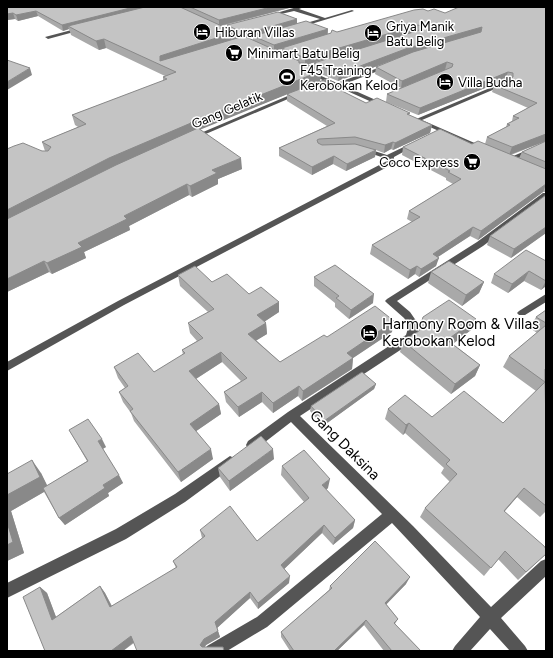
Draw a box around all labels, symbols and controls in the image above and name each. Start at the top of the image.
place label: Griya Manik Batu Belig [386,19,455,49]
hotel icon: Hiburan Villas [192,22,212,42]
hotel icon: Griya Manik Batu Belig [363,23,383,43]
place label: Hiburan Villas [215,25,295,40]
supermarket icon: Minimart Batu Belig [224,43,244,63]
place label: Minimart Batu Belig [247,46,360,61]
place label: F45 Training Kerobokan Kelod [300,63,398,93]
sports icon: F45 Training Kerobokan Kelod [277,67,297,87]
hotel icon: Villa Budha [435,72,455,92]
place label: Villa Budha [458,75,522,90]
street label: Gang Gelatik [189,88,265,132]
supermarket icon: Coco Express [462,152,482,172]
place label: Coco Express [379,155,459,170]
place label: Harmony Room & Villas Kerobokan Kelod [382,315,539,350]
hotel icon: Harmony Room & Villas Kerobokan Kelod [359,323,379,343]
street label: Gang Daksina [306,406,384,484]

